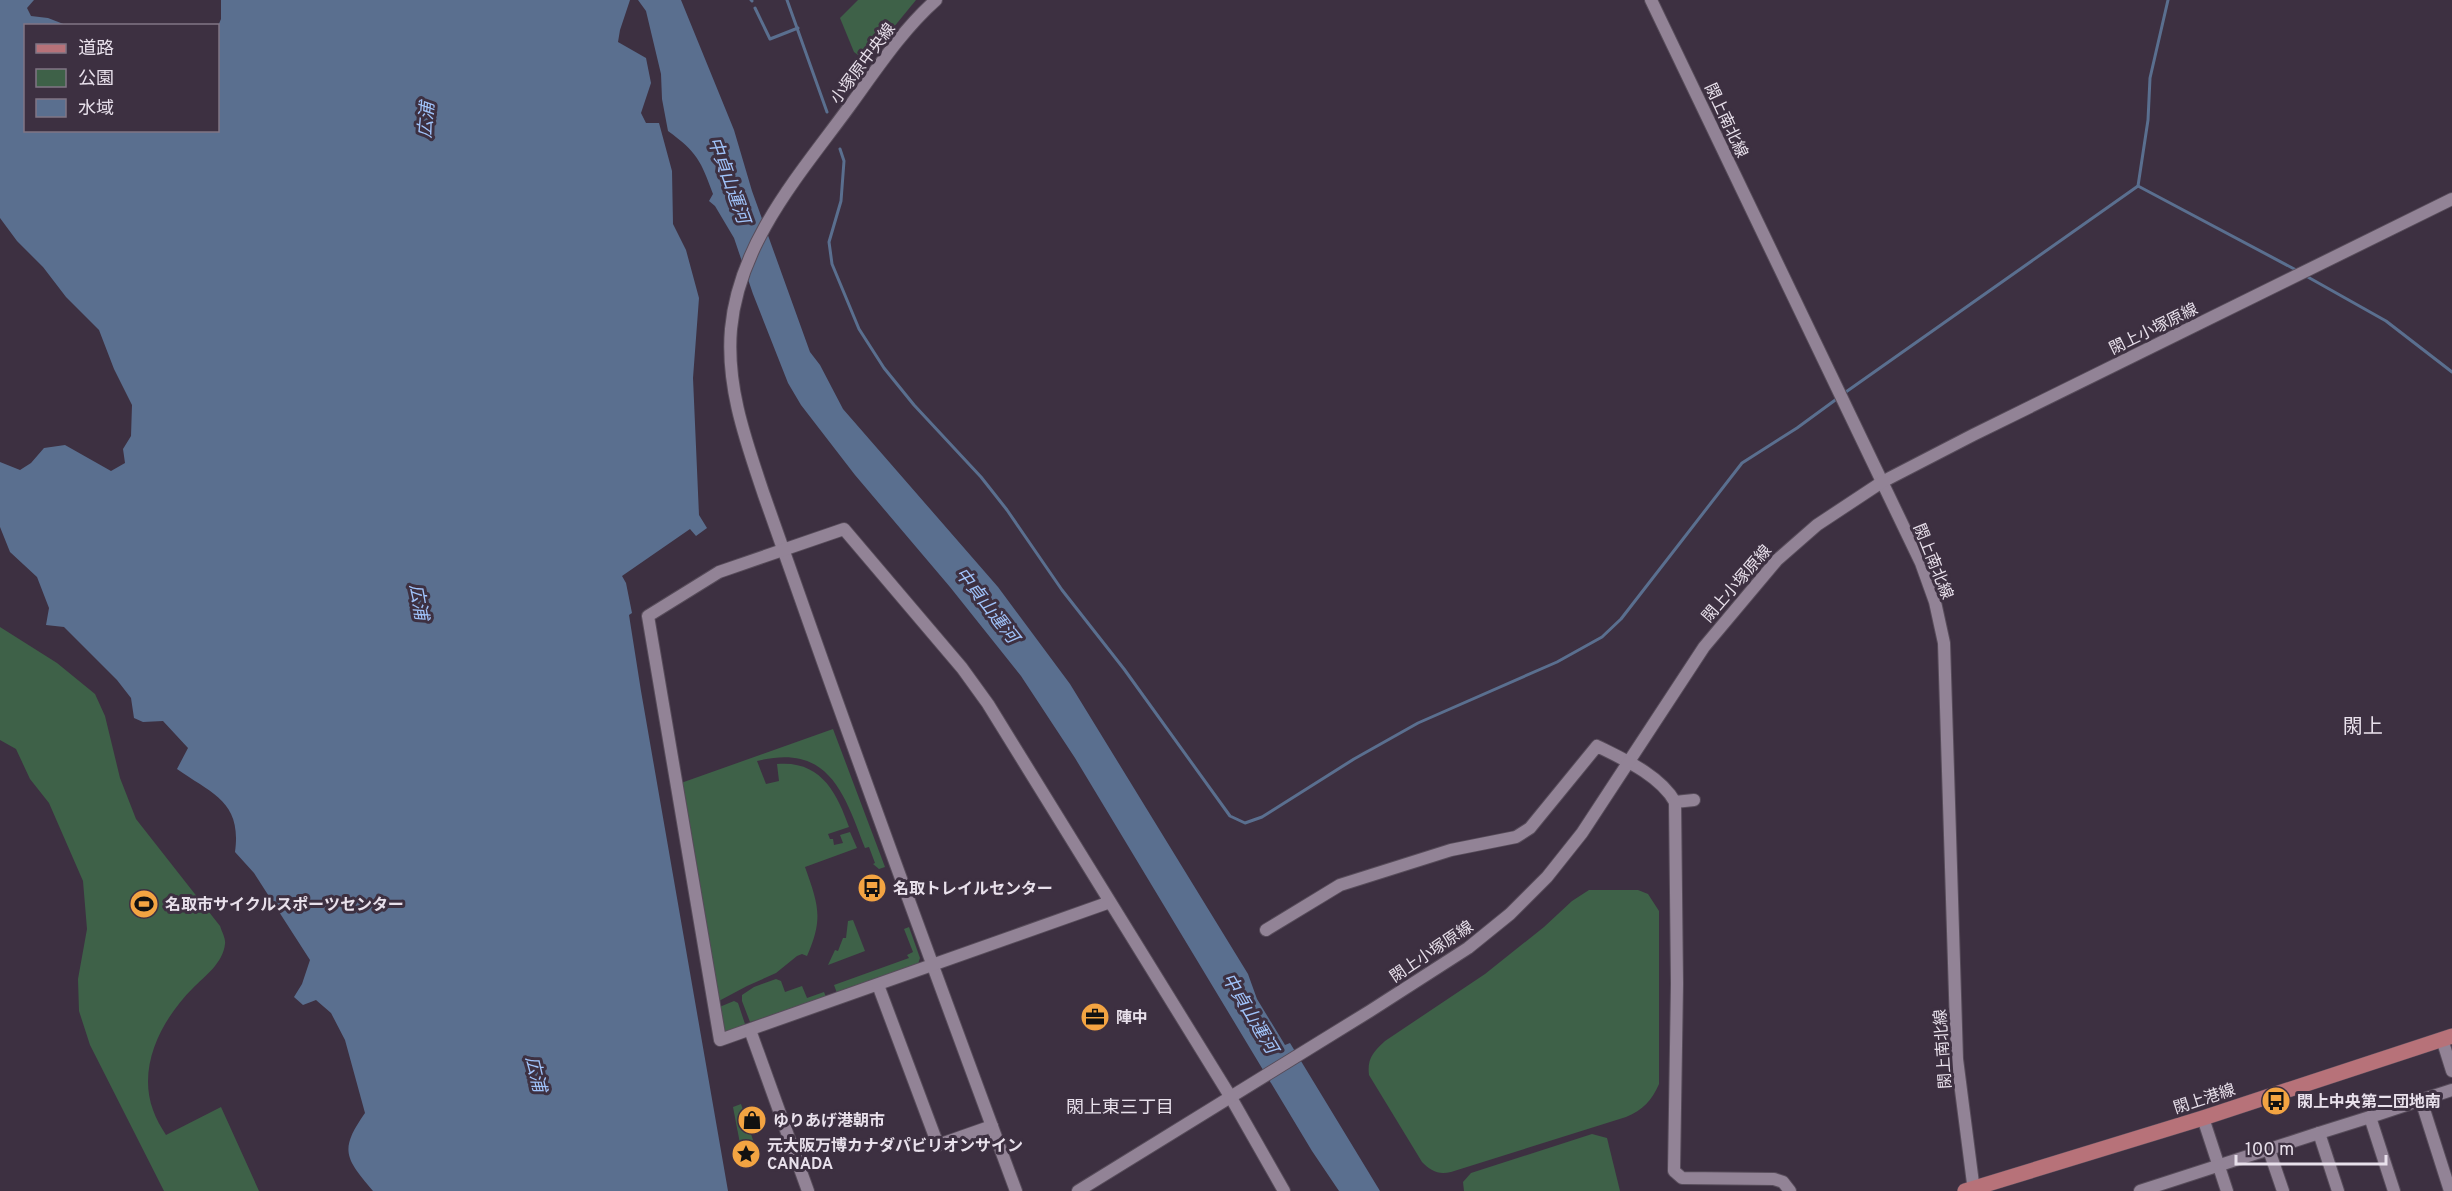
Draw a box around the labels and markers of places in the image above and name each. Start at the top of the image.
bus stop icon: 名取トレイルセンター [856,872,888,904]
place label: 名取トレイルセンター [893,880,1053,900]
sports icon: 名取市サイクルスポーツセンター [128,888,160,920]
place label: 名取市サイクルスポーツセンター [165,896,404,916]
office icon: 陣中 [1079,1001,1111,1033]
place label: 陣中 [1116,1009,1148,1029]
bus stop icon: 閖上中央第二団地南 [2260,1085,2292,1117]
place label: 閖上中央第二団地南 [2297,1093,2441,1113]
shop icon: ゆりあげ港朝市 [736,1104,768,1136]
place label: ゆりあげ港朝市 [773,1112,885,1132]
place label: 元大阪万博カナダパビリオンサイン CANADA [767,1136,1023,1175]
place icon: 元大阪万博カナダパビリオンサイン CANADA [730,1138,762,1170]

